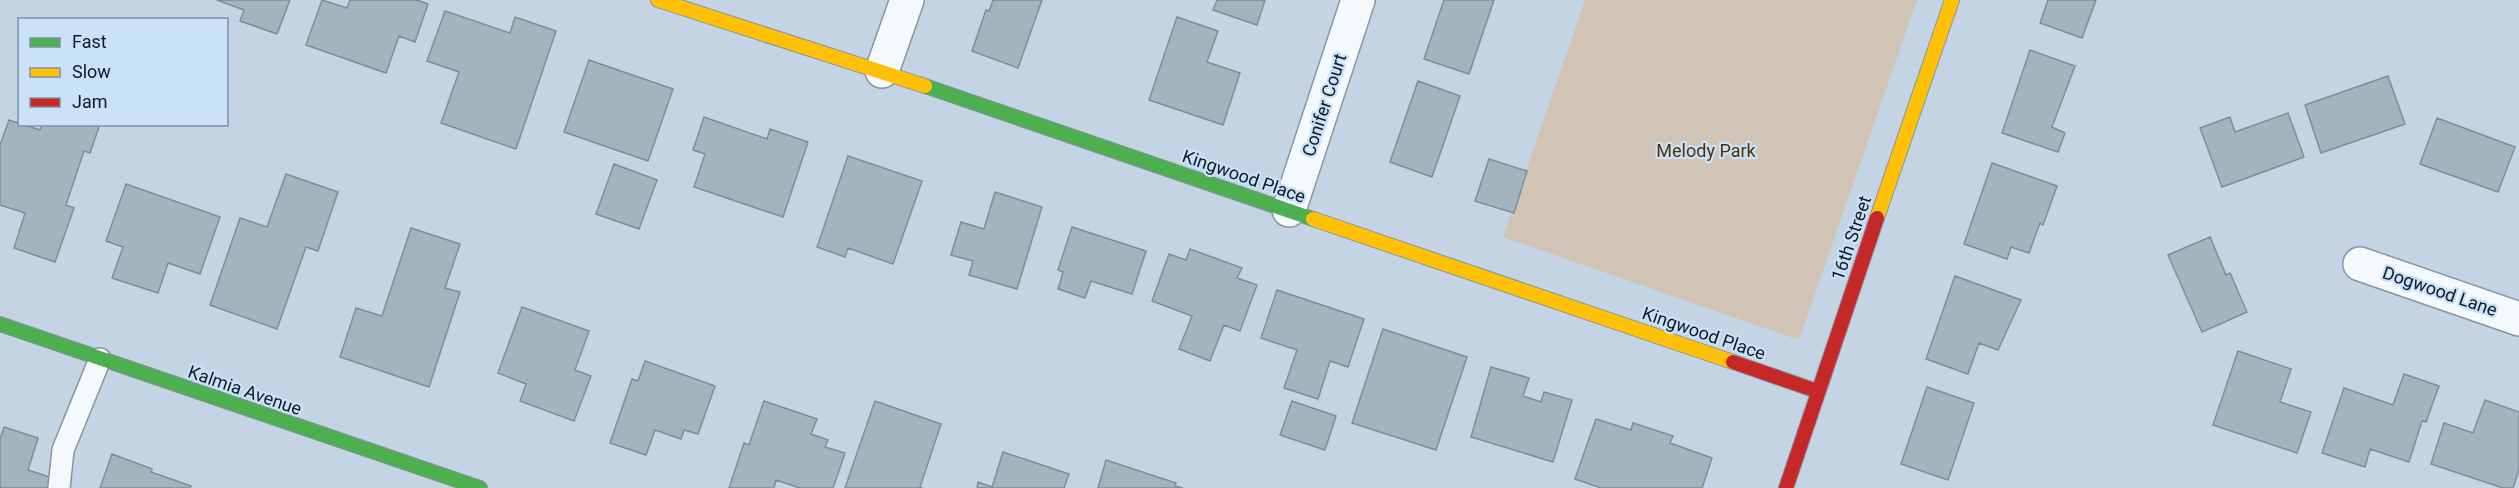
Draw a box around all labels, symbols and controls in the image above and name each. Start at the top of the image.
legend [18,18,228,126]
text: Fast [72,31,107,52]
street label: Conifer Court [1298,51,1351,159]
text: Slow [72,61,111,82]
text: Jam [72,91,108,112]
park label: Melody Park [1656,140,1757,161]
street label: Kingwood Place [1180,145,1308,207]
street label: 16th Street [1827,193,1875,283]
street label: Dogwood Lane [2380,262,2500,320]
street label: Kingwood Place [1640,302,1768,364]
street label: Kalmia Avenue [185,361,305,419]

